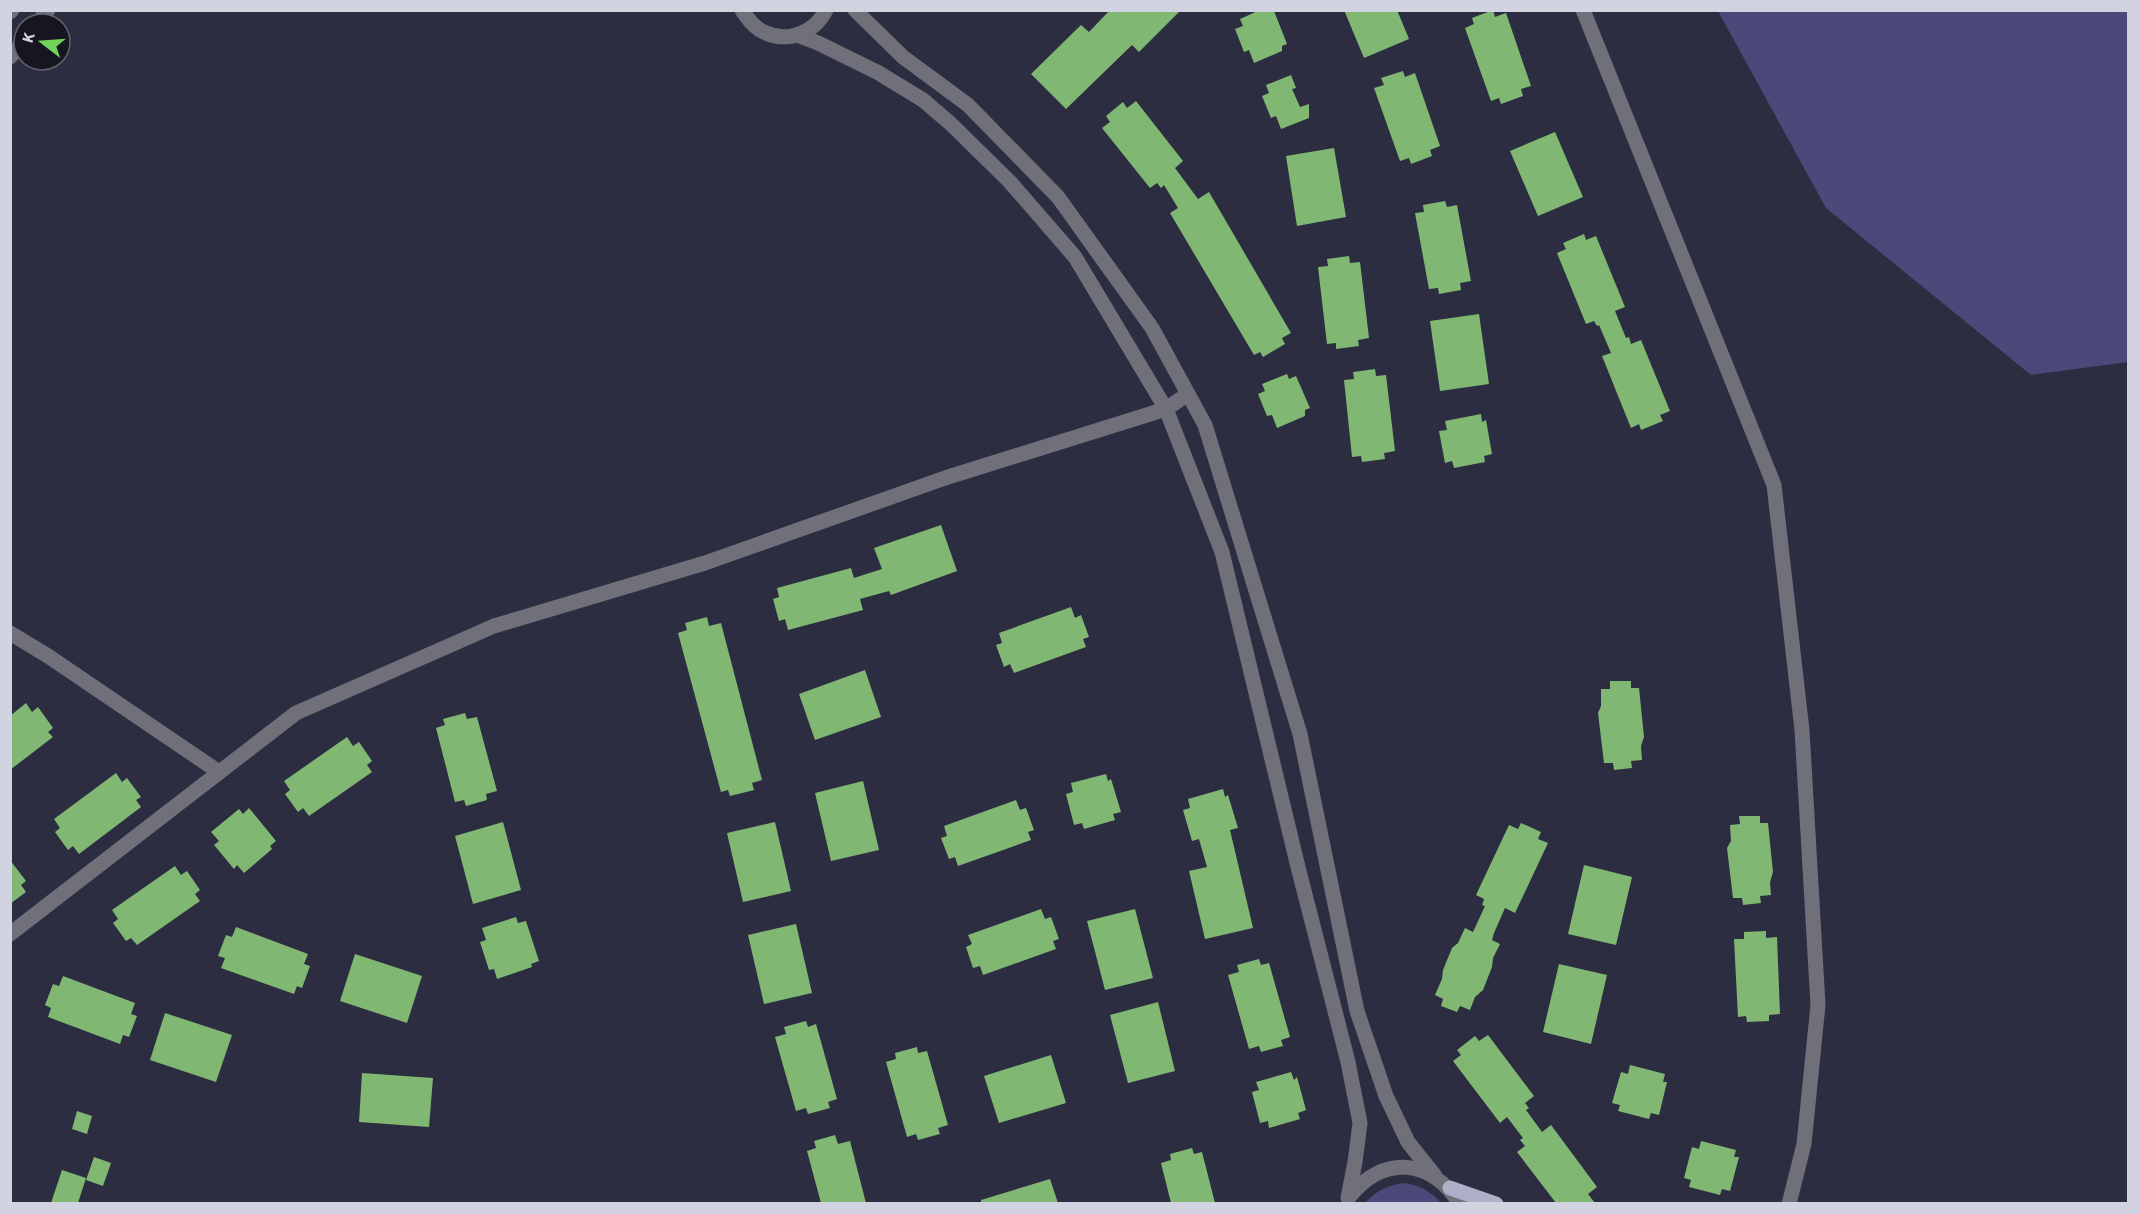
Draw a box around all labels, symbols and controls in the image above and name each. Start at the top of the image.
north arrow [12,12,72,72]
text: K [17,30,41,46]

